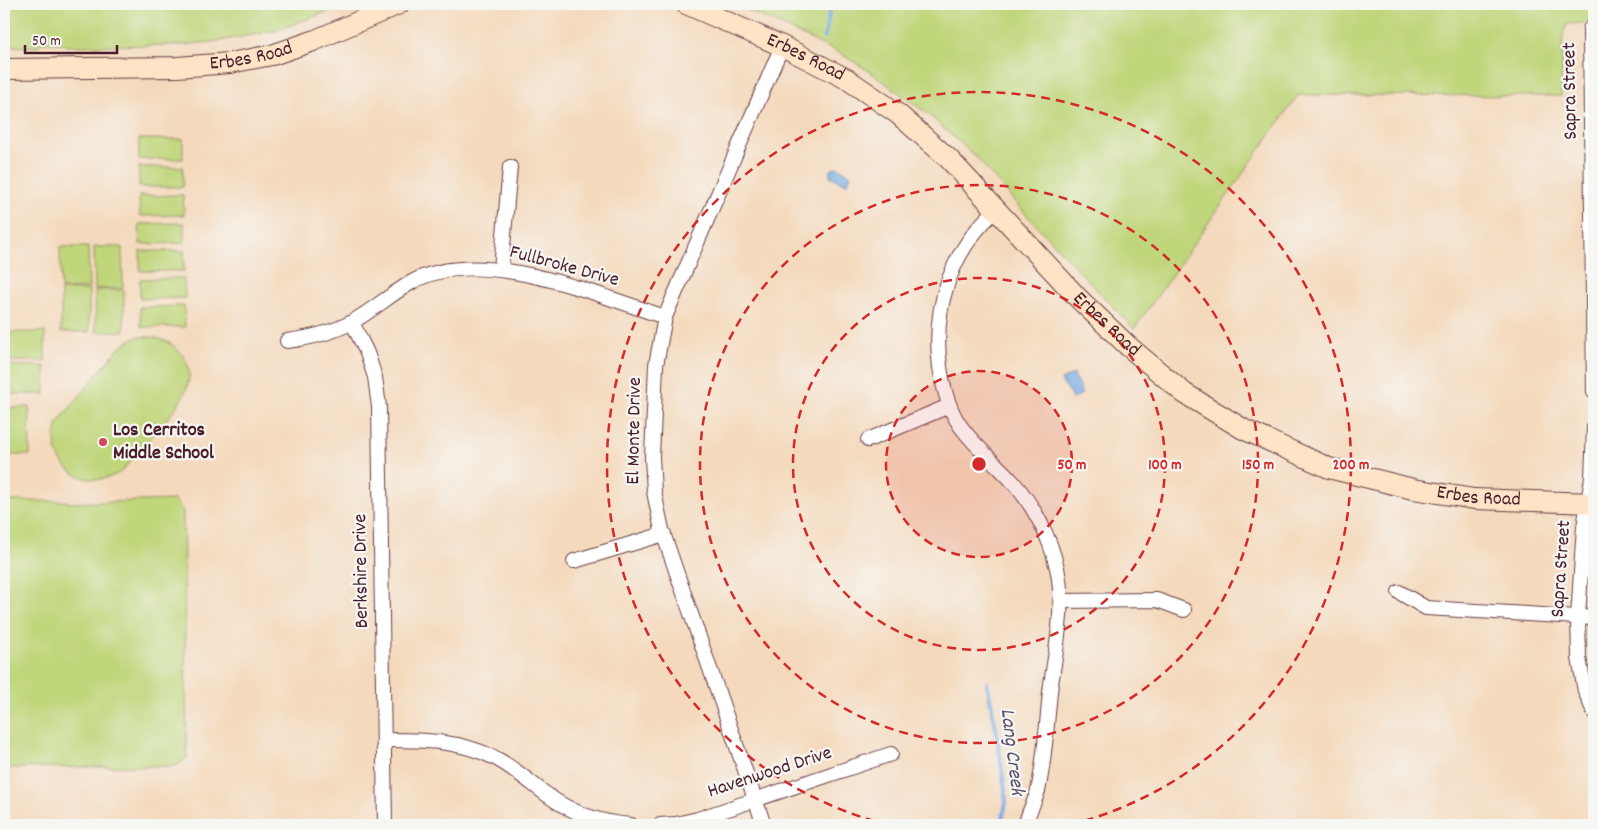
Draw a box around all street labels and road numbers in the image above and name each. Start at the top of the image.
street label: Erbes Road [762,27,849,89]
street label: Erbes Road [209,35,297,78]
street label: Sapra Street [1556,42,1586,140]
street label: Fullbroke Drive [506,239,622,295]
street label: Erbes Road [1065,286,1146,364]
street label: El Monte Drive [620,377,650,485]
street label: Erbes Road [1434,479,1521,515]
street label: Berkshire Drive [347,513,377,628]
street label: Sapra Street [1545,519,1579,619]
street label: Havenwood Drive [704,740,836,806]

